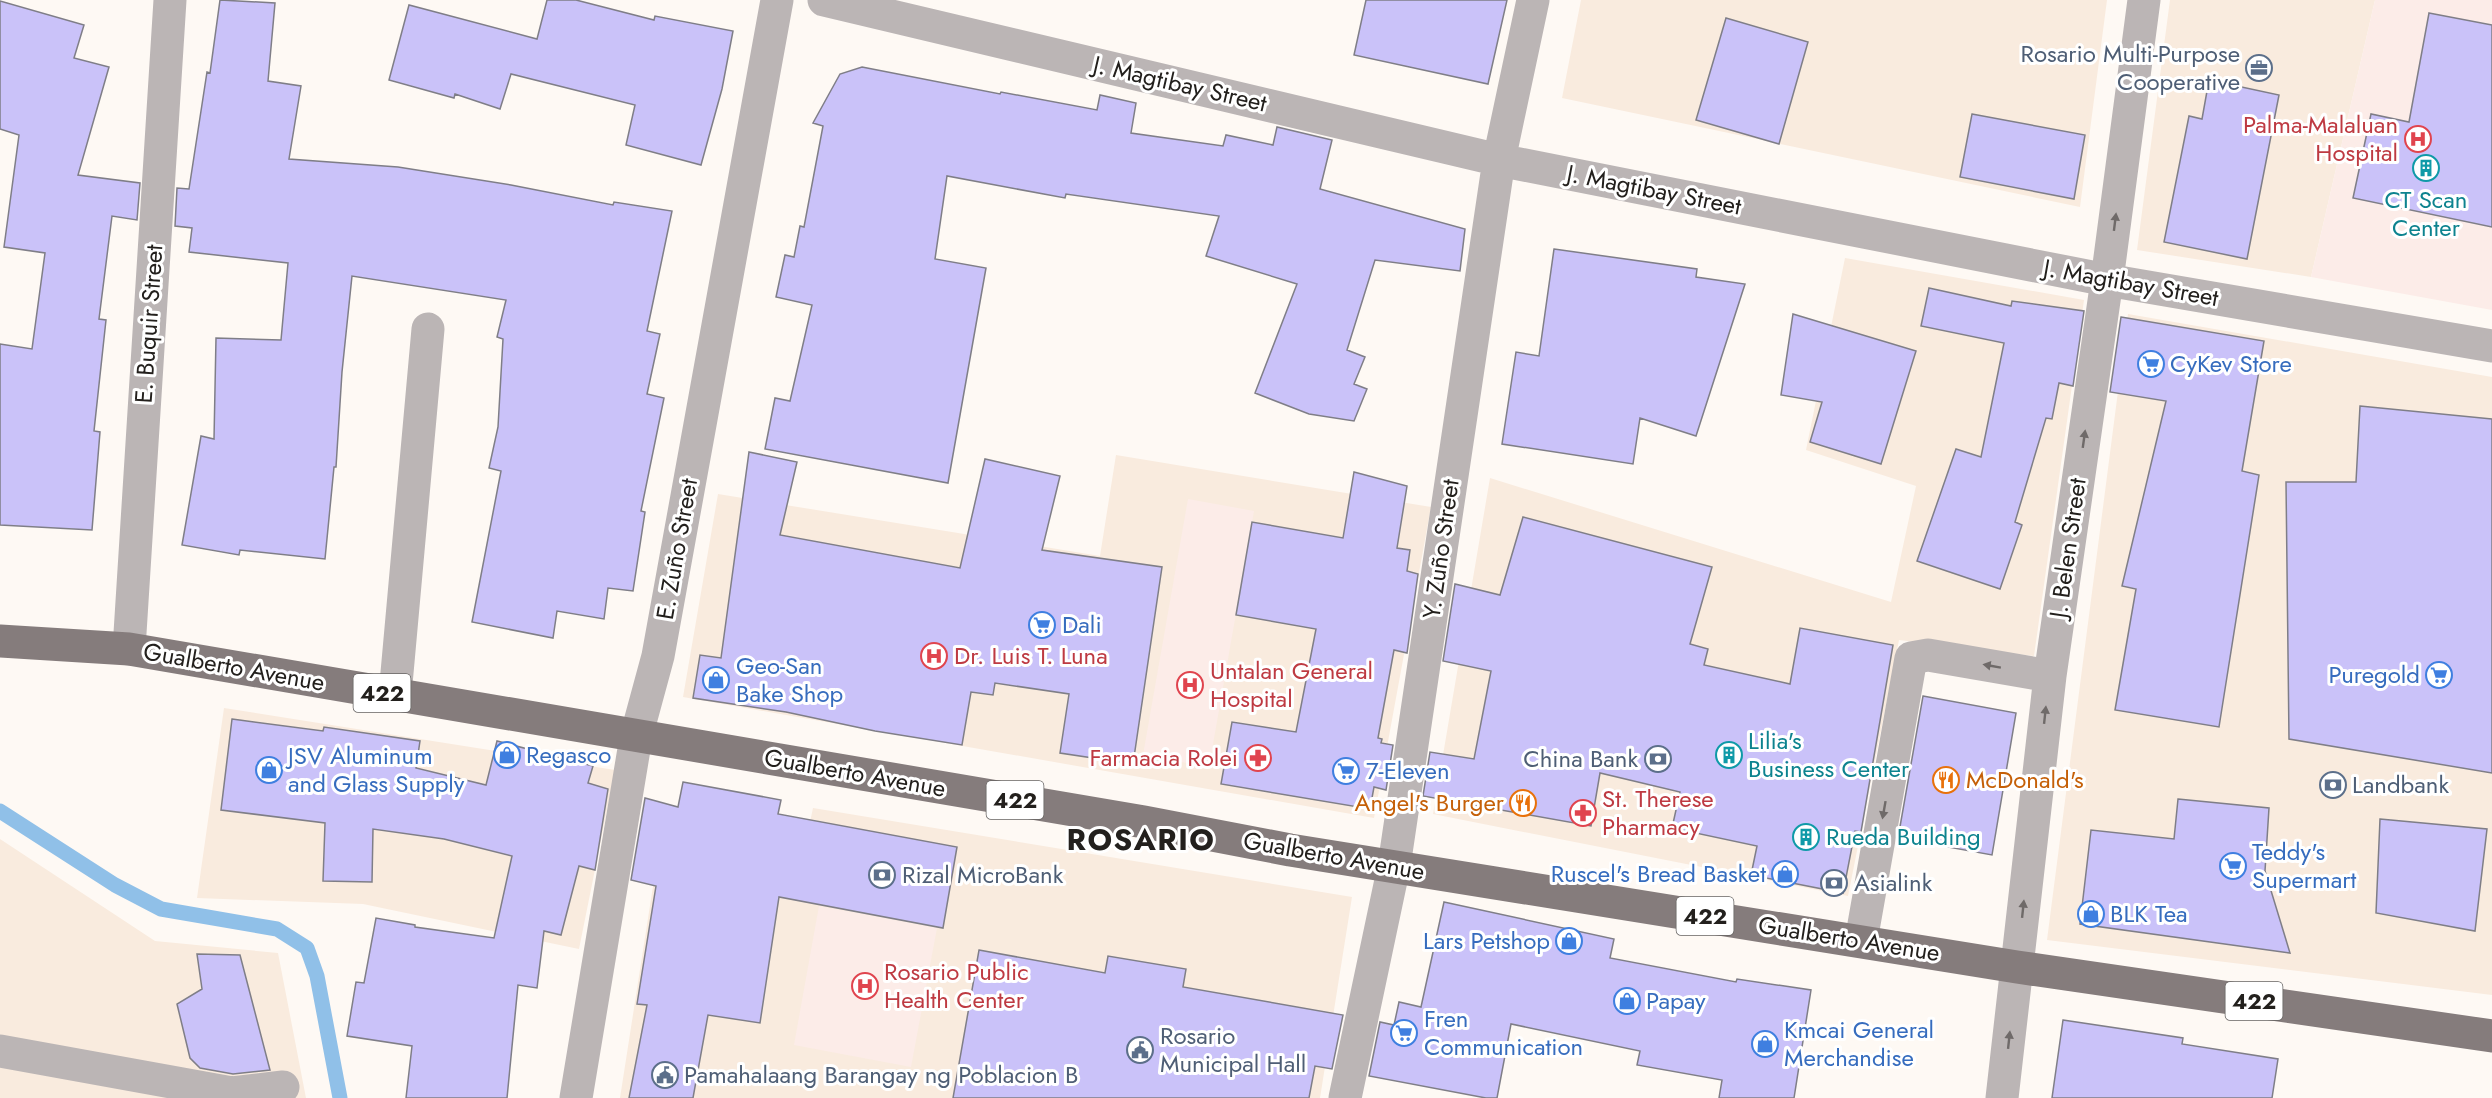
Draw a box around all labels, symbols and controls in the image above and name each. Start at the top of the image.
place label: Rosario Multi-Purpose Cooperative [2021,36,2240,99]
street label: J. Magtibay Street [1087,46,1270,121]
office icon: Rosario Multi-Purpose Cooperative [2244,53,2274,83]
place label: Palma-Malaluan Hospital [2243,107,2398,170]
hospital icon: Palma-Malaluan Hospital [2403,124,2433,154]
building icon: CT Scan Center [2411,153,2441,183]
street label: J. Magtibay Street [1561,155,1745,224]
place label: CT Scan Center [2385,182,2467,245]
one-way arrow [2110,213,2120,232]
street label: E. Buquir Street [126,243,172,404]
street label: J. Magtibay Street [2038,249,2221,315]
place label: CyKev Store [2170,346,2292,381]
supermarket icon: CyKev Store [2136,349,2166,379]
one-way arrow [2080,429,2089,448]
street label: E. Zuño Street [647,475,706,622]
street label: J. Belen Street [2040,476,2095,623]
street label: Y. Zuño Street [1413,477,1468,621]
place label: Dali [1062,607,1102,642]
supermarket icon: Dali [1027,610,1057,640]
street label: Gualberto Avenue [141,633,327,700]
place label: Dr. Luis T. Luna [954,638,1108,673]
hospital icon: Dr. Luis T. Luna [919,641,949,671]
place label: Geo-San Bake Shop [736,648,843,711]
place label: Untalan General Hospital [1210,653,1373,716]
place label: Puregold [2329,657,2420,692]
supermarket icon: Puregold [2424,660,2454,690]
one-way arrow [1982,661,2001,670]
shop icon: Geo-San Bake Shop [701,665,731,695]
hospital icon: Untalan General Hospital [1175,670,1205,700]
road number: 422 [354,674,410,712]
one-way arrow [2041,705,2050,724]
place label: Lilia's Business Center [1748,723,1910,786]
place label: Regasco [526,737,611,772]
place label: JSV Aluminum and Glass Supply [285,738,465,801]
street label: Gualberto Avenue [762,739,948,806]
shop icon: Regasco [492,740,522,770]
place label: Farmacia Rolei [1090,740,1238,775]
building icon: Lilia's Business Center [1714,740,1744,770]
place label: China Bank [1523,741,1638,776]
pharmacy icon: Farmacia Rolei [1243,743,1273,773]
bank icon: China Bank [1643,744,1673,774]
place label: 7-Eleven [1366,753,1450,788]
shop icon: JSV Aluminum and Glass Supply [254,755,284,785]
supermarket icon: 7-Eleven [1331,756,1361,786]
place label: McDonald's [1966,762,2084,797]
restaurant icon: McDonald's [1931,765,1961,795]
place label: Landbank [2352,767,2449,802]
bank icon: Landbank [2318,770,2348,800]
road number: 422 [986,781,1044,819]
place label: St. Therese Pharmacy [1602,781,1714,844]
place label: Angel's Burger [1355,785,1505,820]
restaurant icon: Angel's Burger [1508,788,1538,818]
pharmacy icon: St. Therese Pharmacy [1568,798,1598,828]
one-way arrow [1879,800,1888,819]
district label: ROSARIO [1067,818,1215,861]
place label: Rueda Building [1826,819,1981,854]
street label: Gualberto Avenue [1241,822,1427,889]
building icon: Rueda Building [1791,822,1821,852]
place label: Teddy's Supermart [2252,834,2357,897]
supermarket icon: Teddy's Supermart [2218,851,2248,881]
place label: Ruscel's Bread Basket [1551,856,1766,891]
place label: Rizal MicroBank [902,857,1064,892]
shop icon: Ruscel's Bread Basket [1770,859,1800,889]
bank icon: Rizal MicroBank [867,860,897,890]
place label: Asialink [1854,865,1933,900]
bank icon: Asialink [1819,868,1849,898]
place label: BLK Tea [2110,896,2188,931]
road number: 422 [1676,897,1734,935]
one-way arrow [2019,899,2028,918]
shop icon: BLK Tea [2076,899,2106,929]
street label: Gualberto Avenue [1756,907,1942,970]
place label: Lars Petshop [1423,923,1550,958]
shop icon: Lars Petshop [1554,926,1584,956]
place label: Rosario Public Health Center [884,954,1029,1017]
hospital icon: Rosario Public Health Center [850,971,880,1001]
road number: 422 [2226,982,2282,1020]
place label: Papay [1646,983,1706,1018]
shop icon: Papay [1612,986,1642,1016]
place label: Fren Communication [1424,1001,1583,1064]
place label: Kmcai General Merchandise [1784,1012,1934,1075]
place label: Rosario Municipal Hall [1160,1018,1306,1081]
supermarket icon: Fren Communication [1389,1018,1419,1048]
shop icon: Kmcai General Merchandise [1750,1029,1780,1059]
one-way arrow [2004,1030,2013,1049]
public building icon: Rosario Municipal Hall [1125,1035,1155,1065]
place label: Pamahalaang Barangay ng Poblacion B [684,1057,1078,1092]
public building icon: Pamahalaang Barangay ng Poblacion B [650,1060,680,1090]

